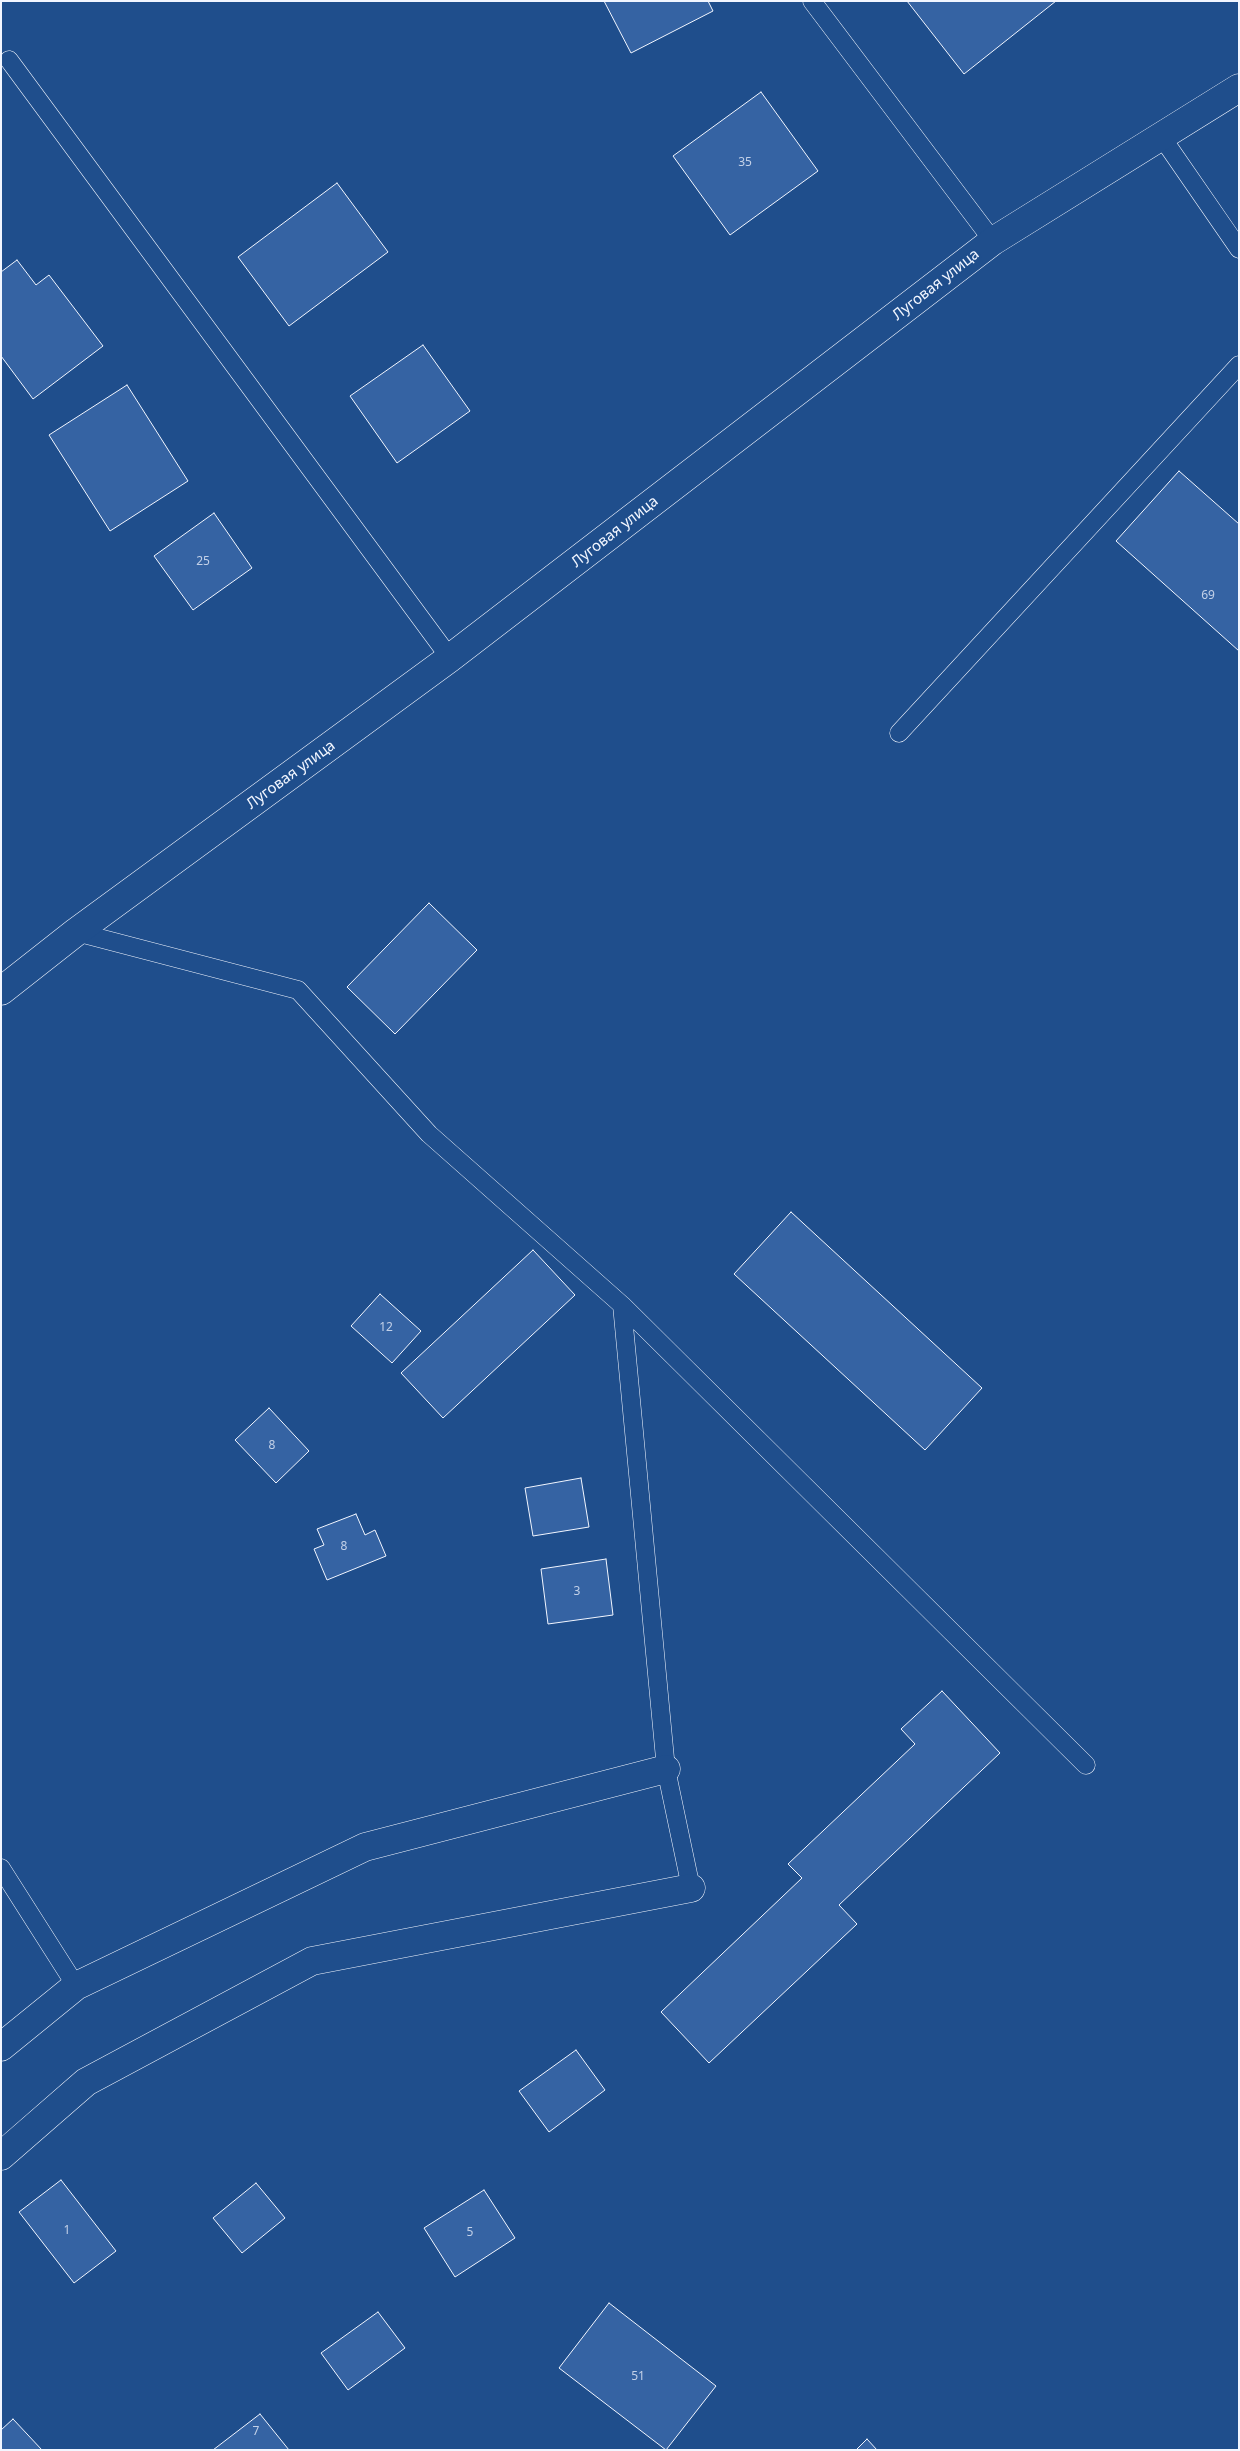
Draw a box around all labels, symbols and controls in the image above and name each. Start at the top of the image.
house number: 35 [738,156,752,170]
street label: Луговая улица [889,245,983,325]
street label: Луговая улица [568,492,662,572]
house number: 25 [196,555,210,569]
house number: 69 [1201,589,1215,603]
street label: Луговая улица [243,737,339,813]
house number: 12 [379,1321,393,1335]
house number: 8 [269,1439,275,1453]
house number: 8 [341,1540,347,1554]
house number: 3 [574,1585,580,1599]
house number: 1 [64,2224,70,2238]
house number: 5 [467,2226,473,2240]
house number: 51 [631,2370,645,2384]
house number: 7 [253,2425,259,2439]

